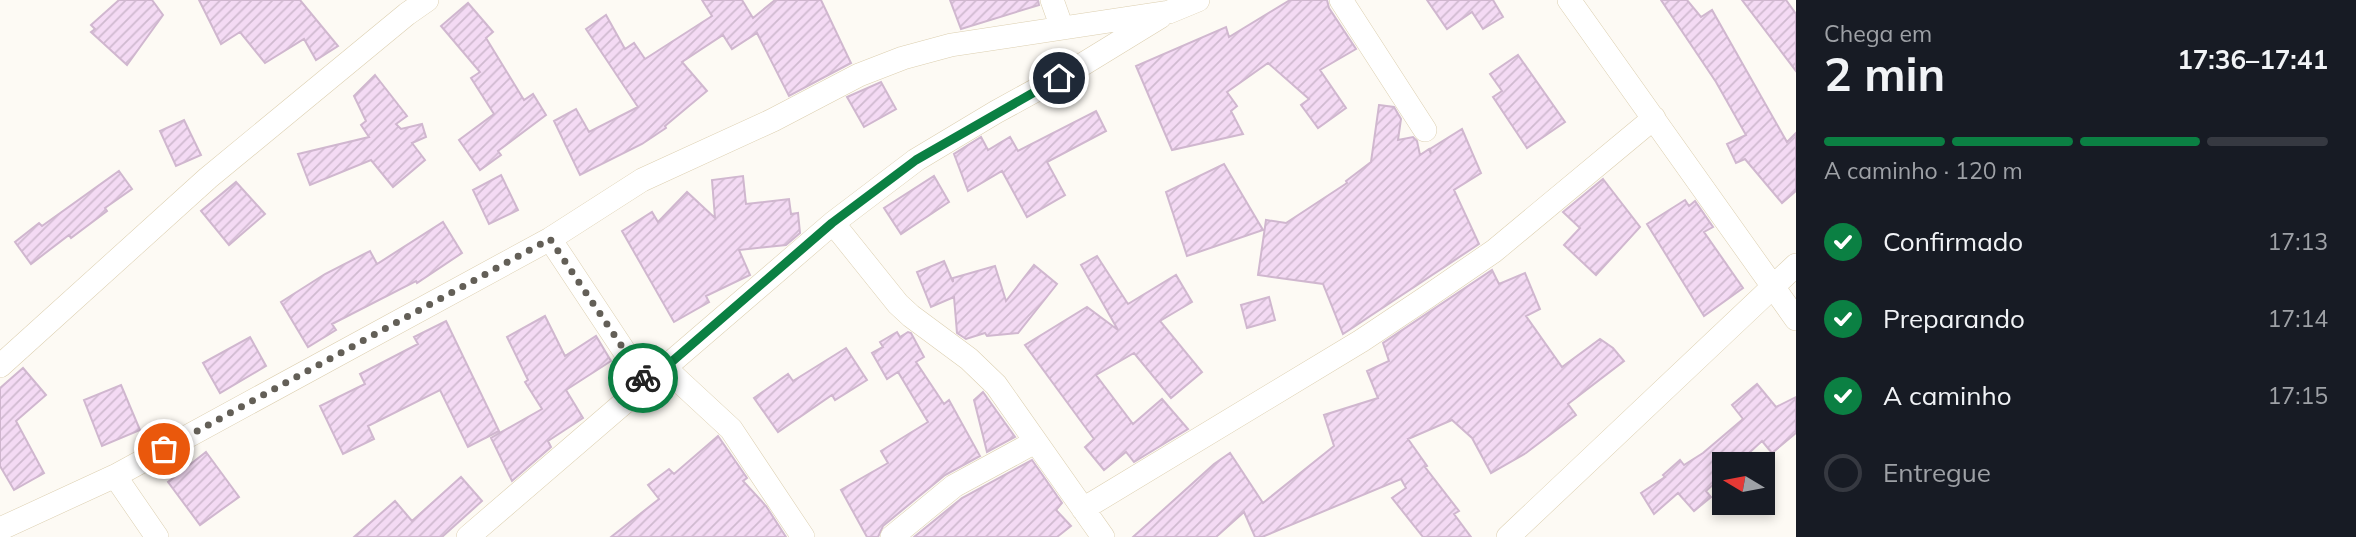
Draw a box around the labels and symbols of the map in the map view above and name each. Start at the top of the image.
pin [1029,48,1089,108]
courier [608,343,678,413]
pin [134,419,194,479]
north arrow [1712,452,1774,514]

